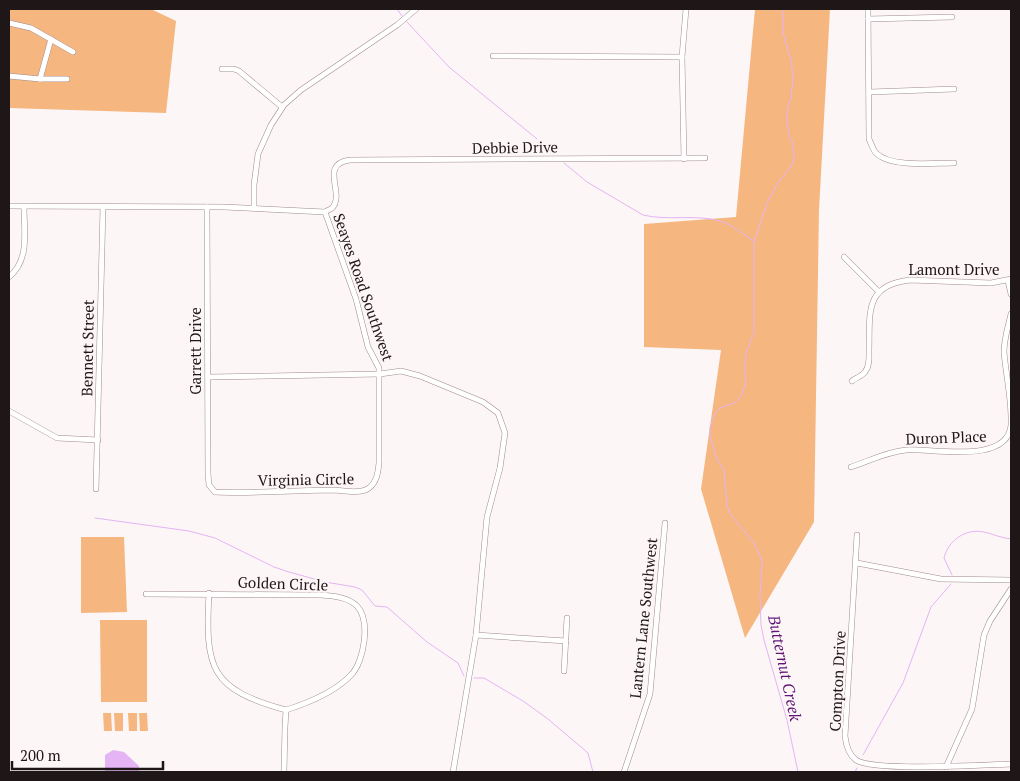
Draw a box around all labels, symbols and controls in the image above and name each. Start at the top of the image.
street label: Debbie Drive [472,136,558,158]
street label: Seayes Road Southwest [329,211,399,364]
street label: Lamont Drive [909,259,999,279]
street label: Bennett Street [76,299,98,397]
street label: Garrett Drive [185,307,205,395]
street label: Duron Place [905,426,987,448]
street label: Virginia Circle [258,468,354,490]
street label: Lantern Lane Southwest [625,536,661,699]
street label: Golden Circle [237,571,329,595]
water label: Butternut Creek [763,612,807,723]
street label: Compton Drive [824,630,850,732]
scale bar [12,738,164,770]
text: 200 m [20,745,61,765]

